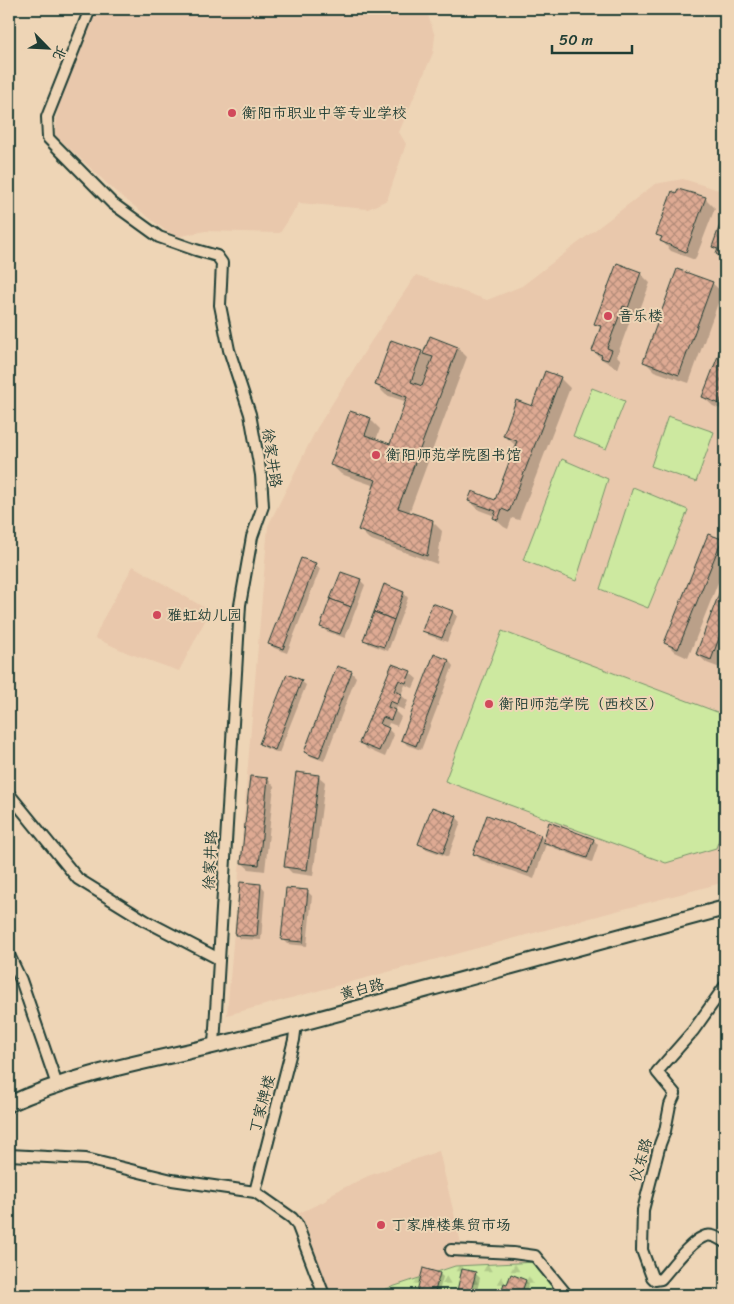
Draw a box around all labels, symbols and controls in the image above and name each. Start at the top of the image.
north arrow [22,22,72,72]
scale bar [552,22,632,54]
text: 50 m [559,27,594,53]
text: 北 [45,42,74,65]
place label: 衡阳市职业中等专业学校 [242,100,407,126]
marker: 衡阳市职业中等专业学校 [226,107,238,119]
place label: 音乐楼 [618,303,663,329]
marker: 音乐楼 [602,310,614,322]
street label: 徐家井路 [255,426,289,490]
place label: 衡阳师范学院图书馆 [386,442,521,468]
marker: 衡阳师范学院图书馆 [370,449,382,461]
place label: 雅虹幼儿园 [167,602,242,628]
marker: 雅虹幼儿园 [151,609,163,621]
place label: 衡阳师范学院（西校区） [499,691,664,717]
marker: 衡阳师范学院（西校区） [483,698,495,710]
street label: 徐家井路 [195,829,225,891]
street label: 黄白路 [337,971,387,1007]
street label: 丁家牌楼 [242,1072,282,1136]
street label: 仪东路 [622,1135,660,1185]
place label: 丁家牌楼集贸市场 [391,1212,511,1238]
marker: 丁家牌楼集贸市场 [375,1219,387,1231]

